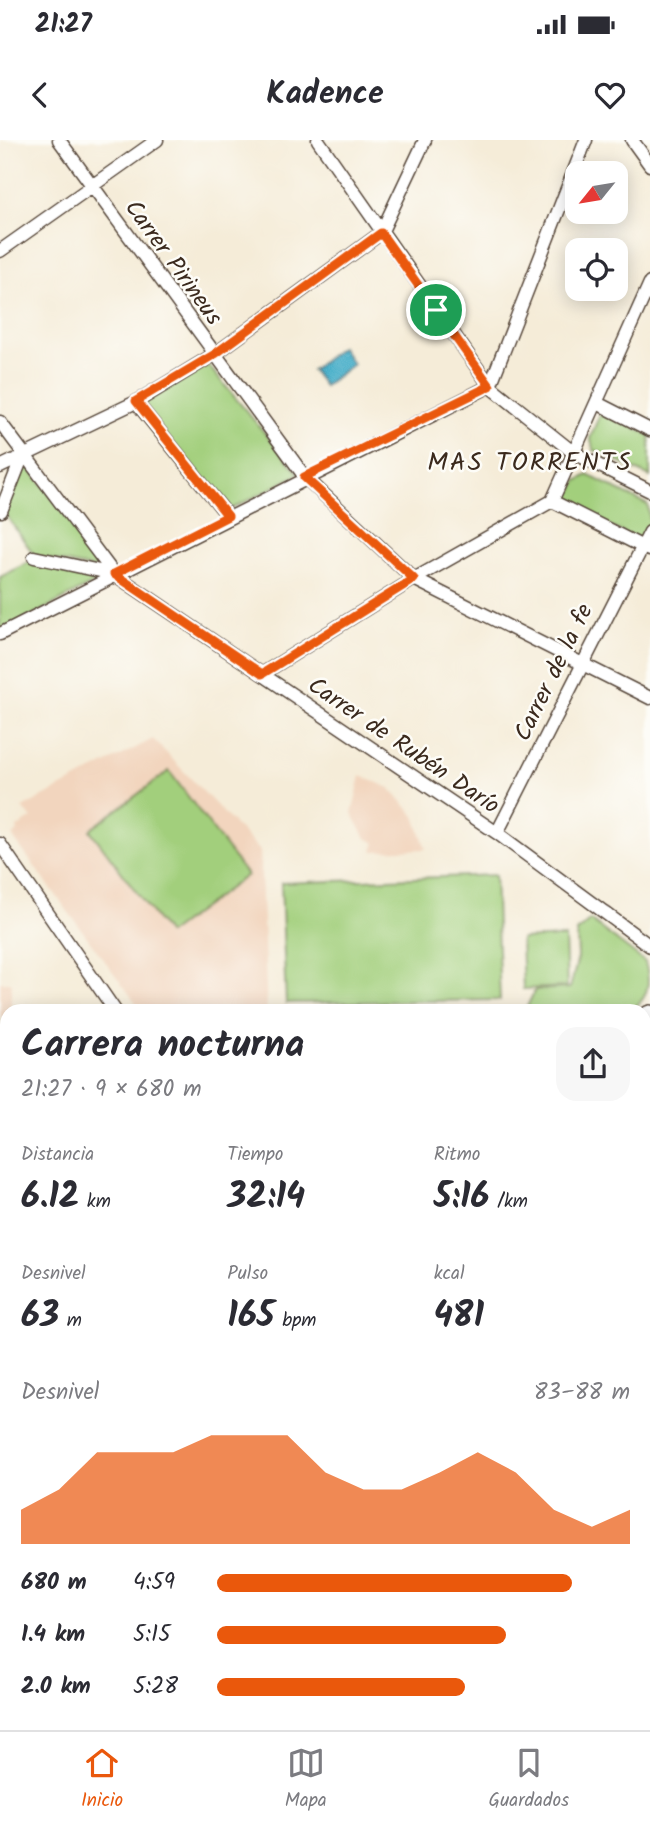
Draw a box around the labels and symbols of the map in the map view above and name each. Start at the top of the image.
north arrow [565,161,628,224]
street label: Carrer Pirineus [114,192,232,334]
pin [406,280,466,340]
district label: MAS TORRENTS [427,442,633,484]
street label: Carrer de la fe [504,597,605,748]
street label: Carrer de Rubén Darío [299,667,507,825]

